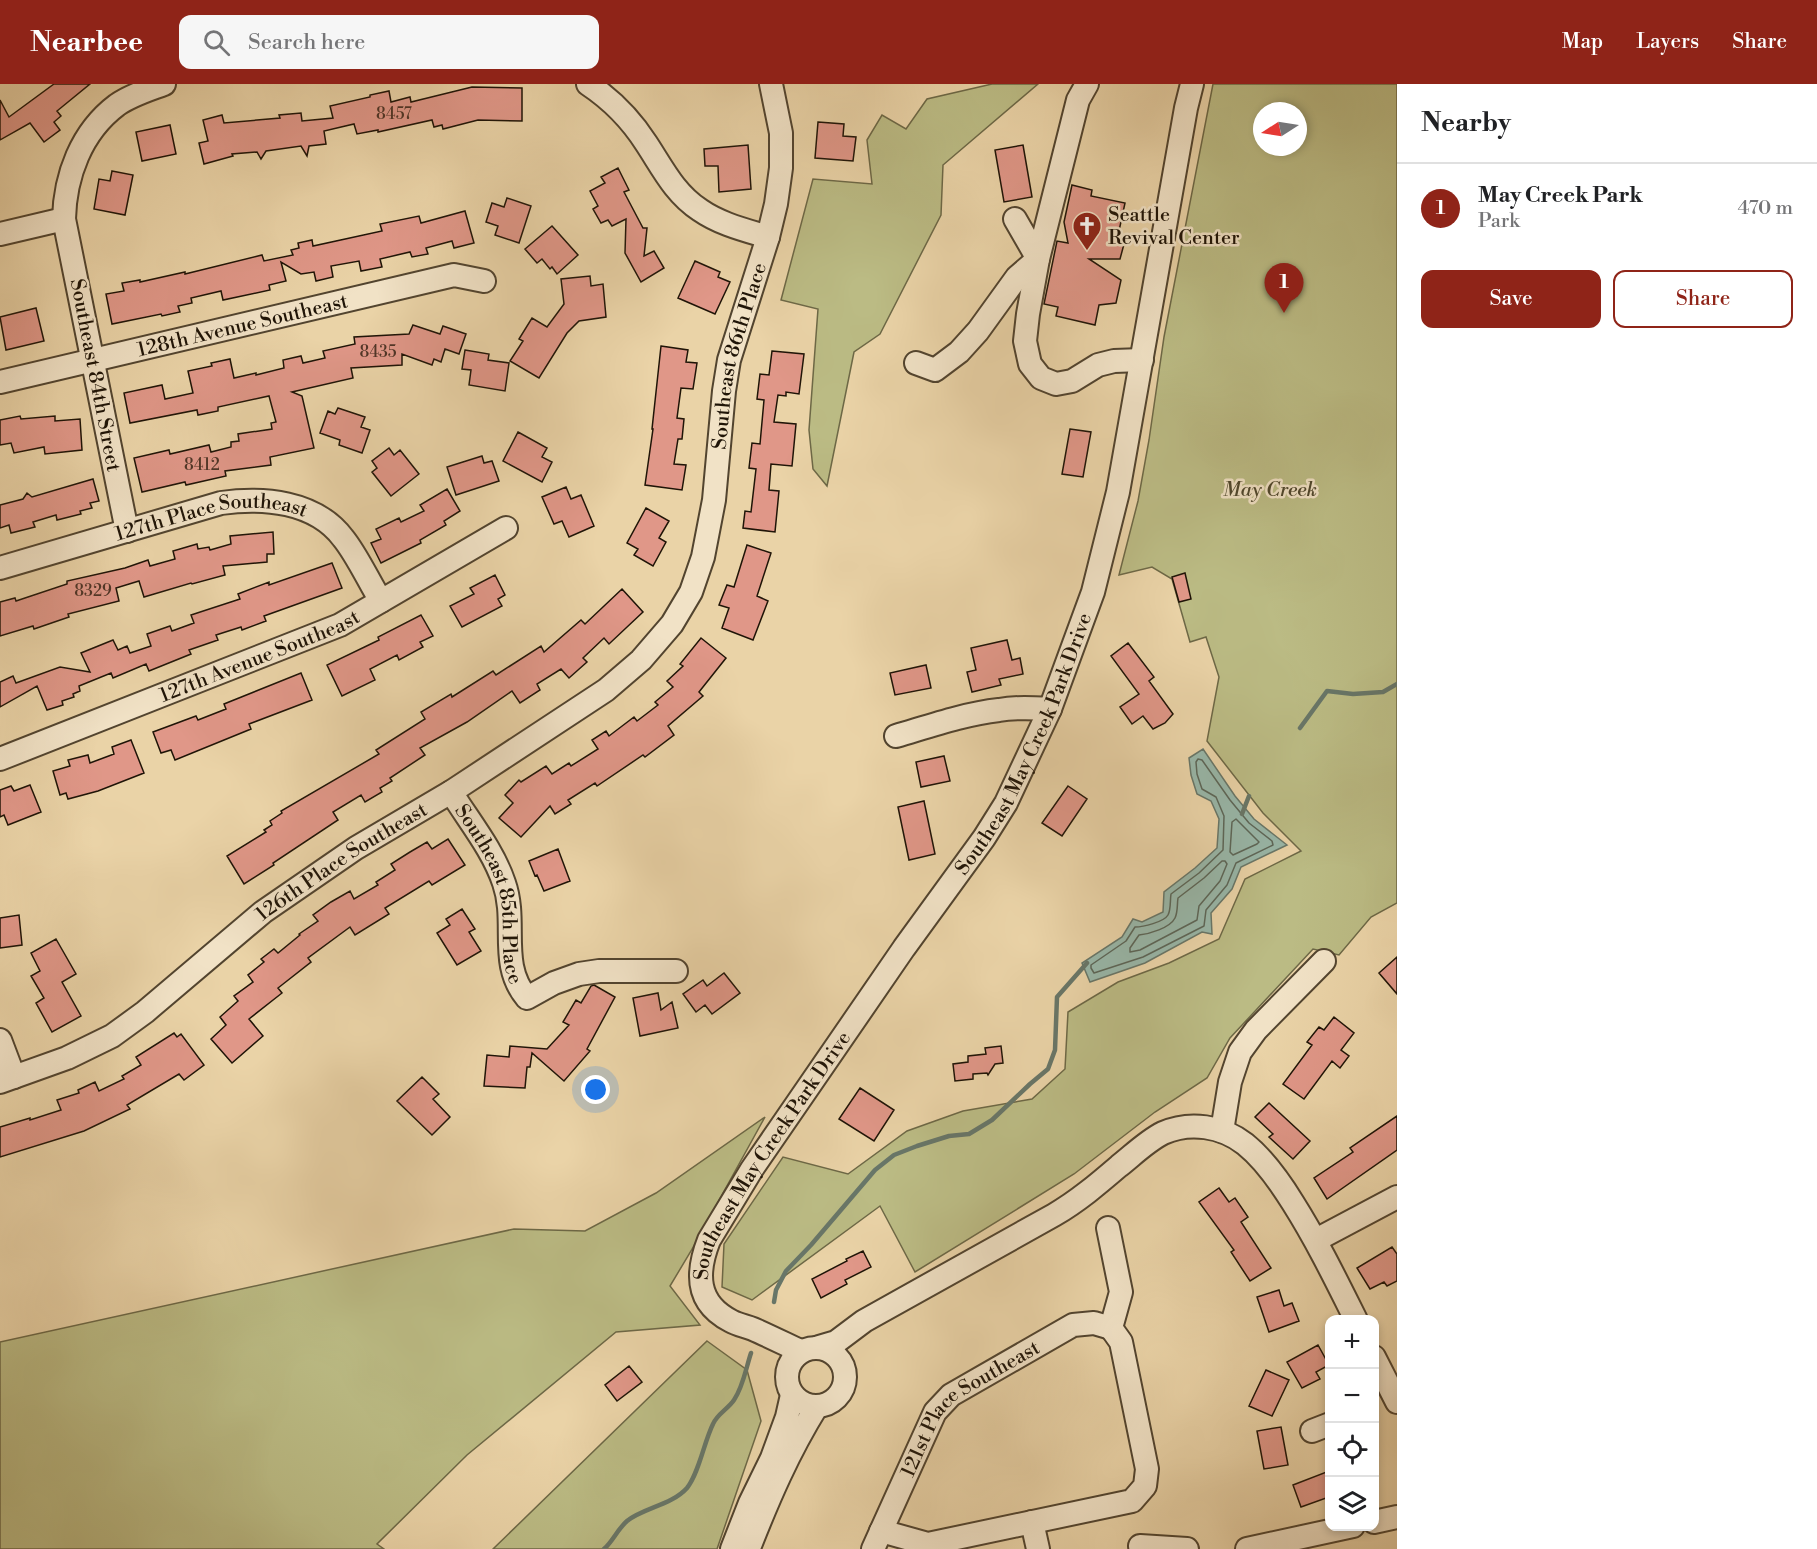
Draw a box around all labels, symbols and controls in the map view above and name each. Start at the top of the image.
search box [179,15,599,69]
text: Nearbee [30,25,143,60]
icon: search [200,26,233,59]
text: Search here [248,29,365,56]
text: Map [1562,29,1603,55]
text: Layers [1636,29,1699,55]
text: Share [1732,29,1787,55]
north arrow [1253,102,1307,156]
house number: 8457 [376,104,412,124]
text: Nearby [1421,107,1511,139]
text: May Creek Park [1478,182,1643,209]
text: 1 [1436,196,1445,221]
text: 470 m [1737,196,1793,221]
place label: Seattle Revival Center [1108,203,1240,251]
text: Park [1478,209,1520,234]
church icon: Seattle Revival Center [1071,210,1103,252]
street label: Southeast 86th Place [708,260,773,451]
pin: 1 [1264,264,1304,313]
button: Save [1421,270,1601,328]
button: Share [1613,270,1793,328]
street label: Southeast 84th Street [64,277,125,474]
street label: 128th Avenue Southeast [135,289,351,363]
house number: 8435 [359,342,397,362]
house number: 8412 [184,455,220,475]
park label: May Creek [1223,478,1317,503]
street label: 127th Place Southeast [112,490,311,548]
house number: 8329 [74,581,112,601]
street label: 127th Avenue Southeast [156,605,365,709]
street label: Southeast May Creek Park Drive [950,610,1098,880]
street label: 126th Place Southeast [251,798,432,927]
street label: Southeast 85th Place [448,800,527,988]
street label: Southeast May Creek Park Drive [690,1027,857,1280]
your location [581,1075,610,1104]
map controls [1325,1315,1379,1531]
button: + [1325,1315,1379,1369]
street label: 121st Place Southeast [896,1336,1045,1482]
button: − [1325,1369,1379,1423]
button: locate [1325,1423,1379,1477]
button: layers [1325,1477,1379,1531]

